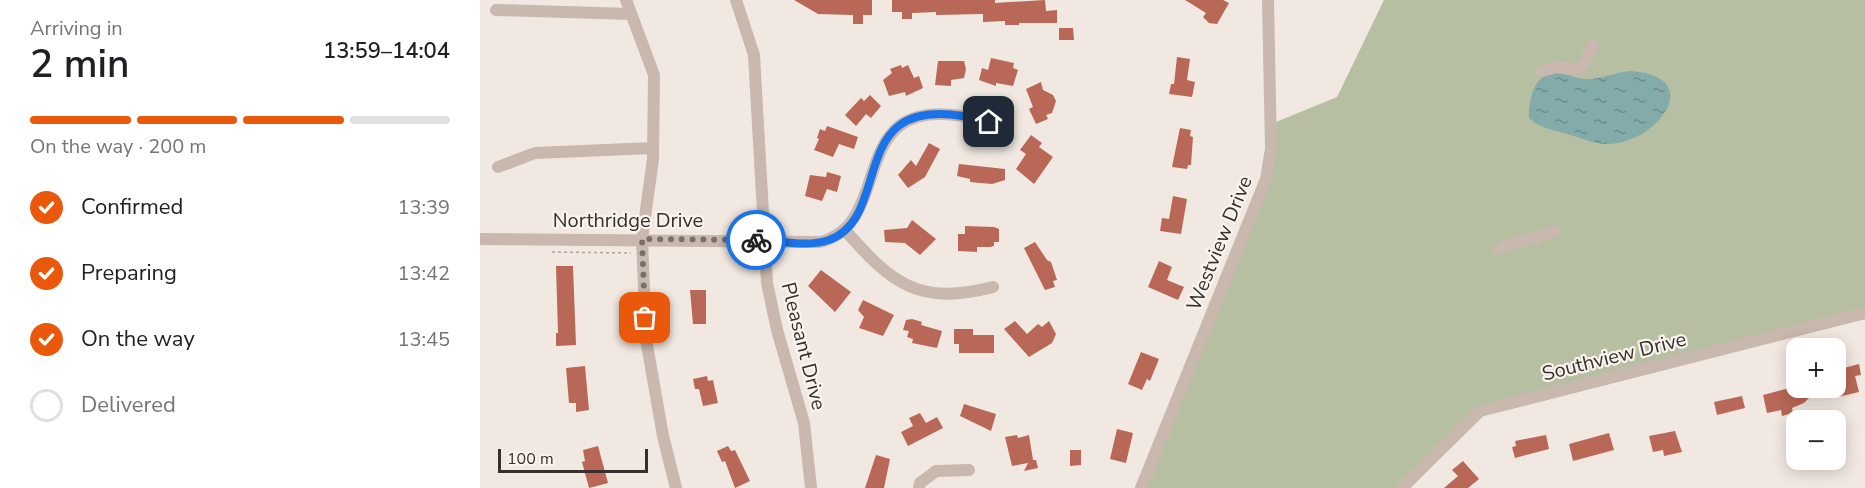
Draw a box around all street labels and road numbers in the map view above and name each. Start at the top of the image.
street label: Westview Drive [1180,172,1259,315]
street label: Northridge Drive [553,207,703,234]
street label: Pleasant Drive [775,279,832,413]
street label: Southview Drive [1539,326,1689,387]

